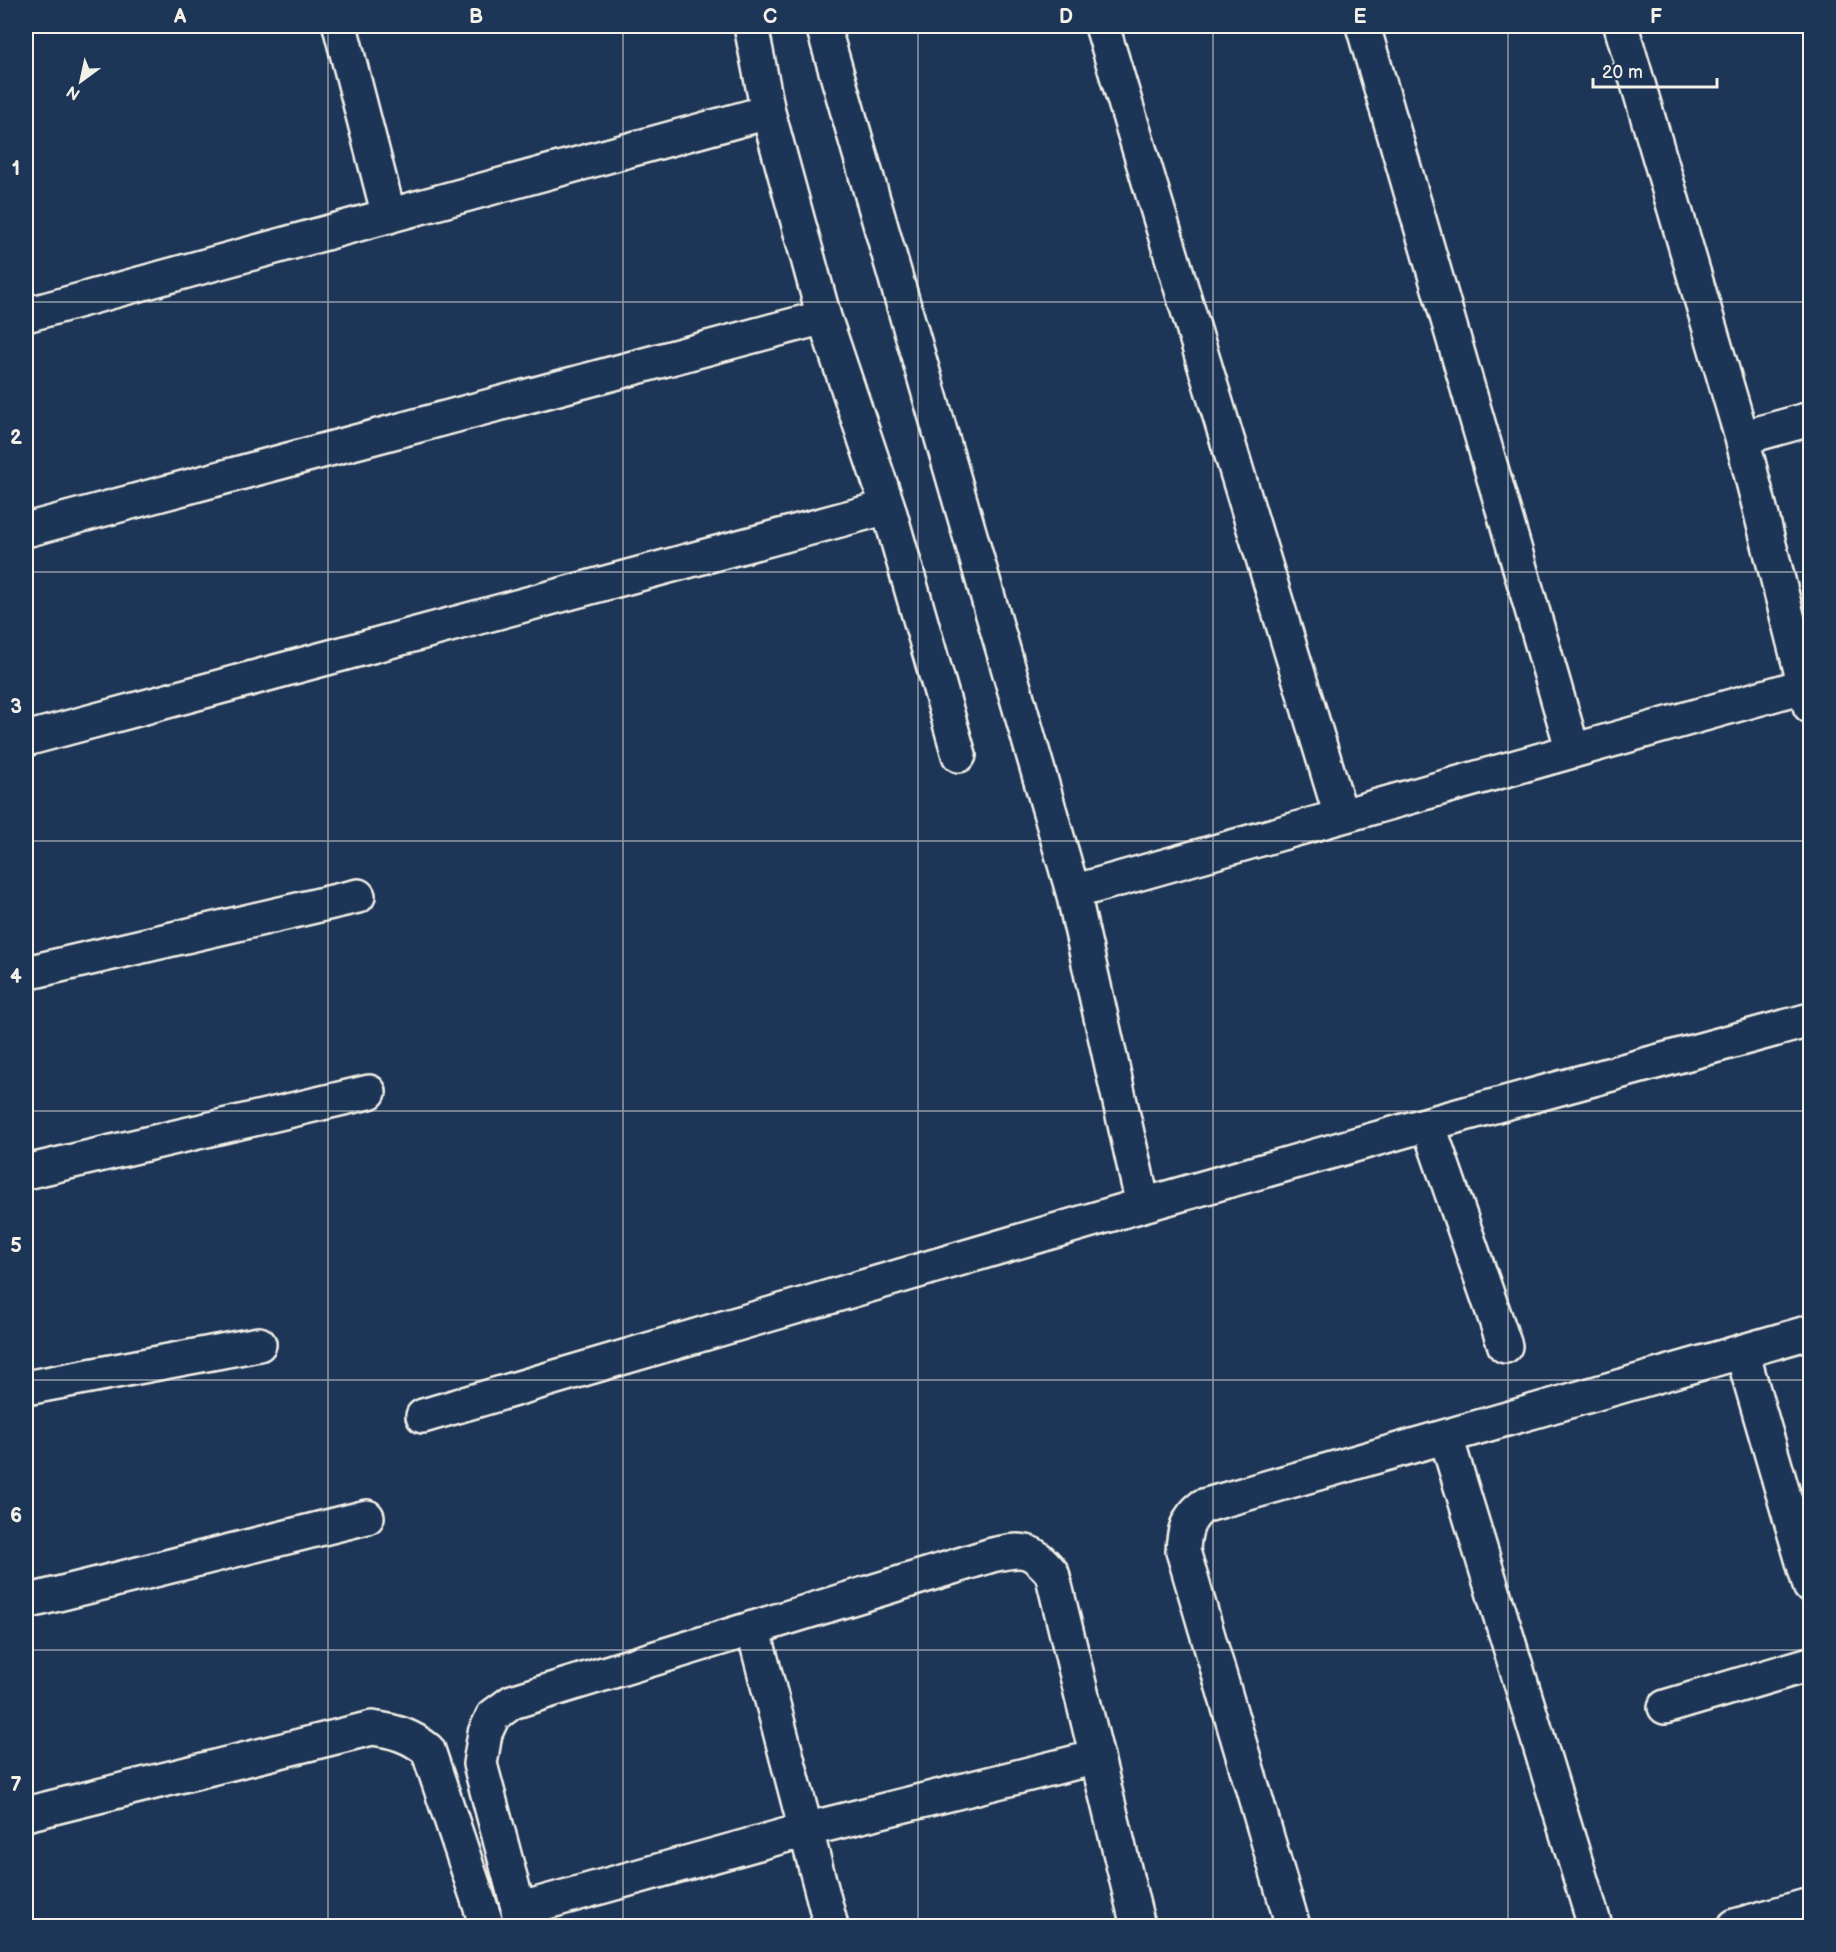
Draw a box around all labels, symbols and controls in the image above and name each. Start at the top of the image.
text: A [173,5,187,29]
text: B [469,5,483,29]
text: C [763,5,777,29]
text: D [1059,5,1073,29]
text: E [1354,5,1367,29]
text: F [1650,5,1662,29]
north arrow [51,51,111,111]
scale bar [1593,51,1718,89]
text: 20 m [1602,62,1643,83]
text: N [63,81,84,104]
text: 1 [12,157,20,181]
text: 2 [10,426,22,450]
text: 3 [10,695,22,719]
text: 4 [10,965,22,989]
text: 5 [10,1234,22,1258]
text: 6 [10,1504,22,1528]
text: 7 [10,1773,22,1797]

